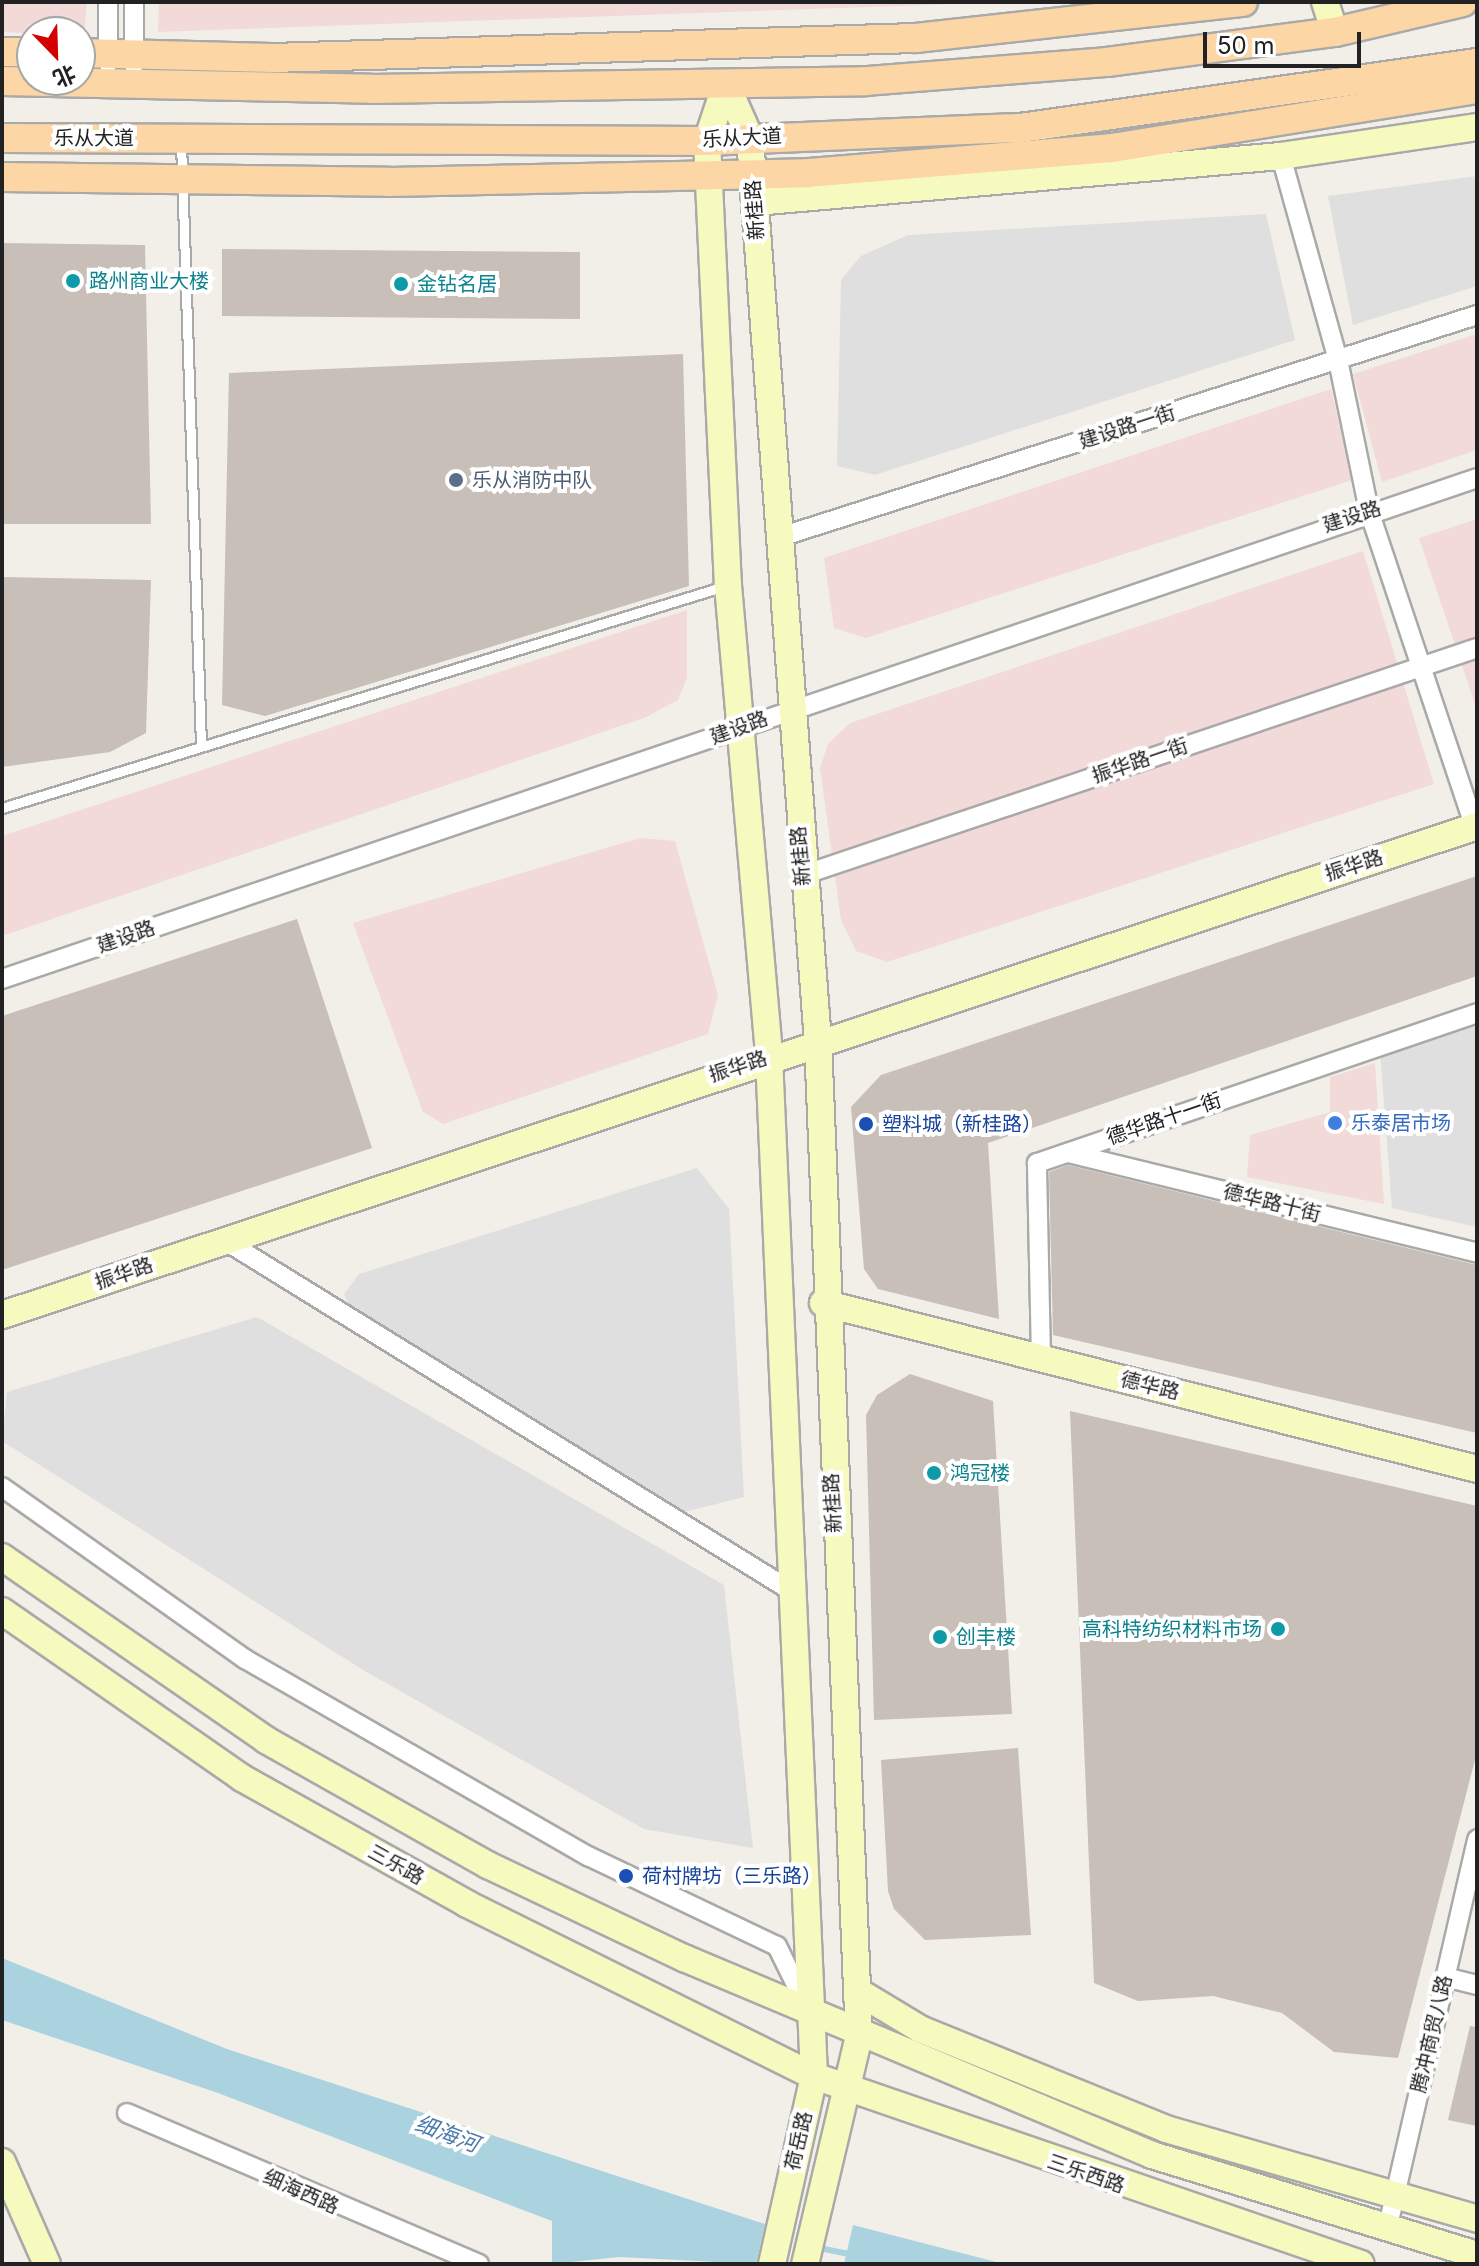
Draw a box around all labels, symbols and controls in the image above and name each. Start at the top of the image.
north arrow [16,16,96,96]
scale bar [1207,16,1365,66]
text: 50 m [1217,31,1275,60]
text: 北 [49,60,80,93]
street label: 乐从大道 [701,124,783,152]
street label: 乐从大道 [54,126,134,150]
street label: 新桂路 [741,179,769,241]
place label: 路州商业大楼 [89,269,209,293]
marker: 路州商业大楼 [64,272,82,290]
place label: 金钻名居 [417,272,497,296]
marker: 金钻名居 [392,275,410,293]
street label: 建设路一街 [1076,400,1178,454]
place label: 乐从消防中队 [472,468,592,492]
marker: 乐从消防中队 [447,471,465,489]
street label: 建设路 [1320,496,1384,538]
street label: 建设路 [707,706,771,750]
street label: 振华路一街 [1089,733,1191,789]
street label: 新桂路 [786,825,816,887]
street label: 振华路 [1322,845,1386,887]
street label: 建设路 [94,916,158,958]
street label: 振华路 [706,1046,770,1088]
street label: 德华路十一街 [1103,1088,1225,1150]
place label: 乐泰居市场 [1351,1111,1451,1135]
place label: 塑料城（新桂路） [882,1112,1042,1136]
marker: 乐泰居市场 [1326,1114,1344,1132]
marker: 塑料城（新桂路） [857,1115,875,1133]
street label: 德华路十街 [1221,1179,1323,1227]
street label: 振华路 [92,1253,156,1295]
street label: 德华路 [1118,1367,1182,1405]
place label: 鸿冠楼 [950,1461,1010,1485]
marker: 鸿冠楼 [925,1464,943,1482]
street label: 新桂路 [819,1472,847,1534]
place label: 高科特纺织材料市场 [1082,1617,1262,1641]
marker: 高科特纺织材料市场 [1269,1620,1287,1638]
place label: 创丰楼 [956,1625,1016,1649]
marker: 创丰楼 [931,1628,949,1646]
street label: 三乐路 [364,1840,428,1890]
place label: 荷村牌坊（三乐路） [642,1864,822,1888]
marker: 荷村牌坊（三乐路） [617,1867,635,1885]
street label: 腾冲商贸八路 [1407,1973,1457,2095]
street label: 荷岳路 [781,2109,817,2173]
water label: 细海河 [411,2110,483,2158]
street label: 三乐西路 [1044,2150,1128,2198]
street label: 细海西路 [260,2165,342,2219]

